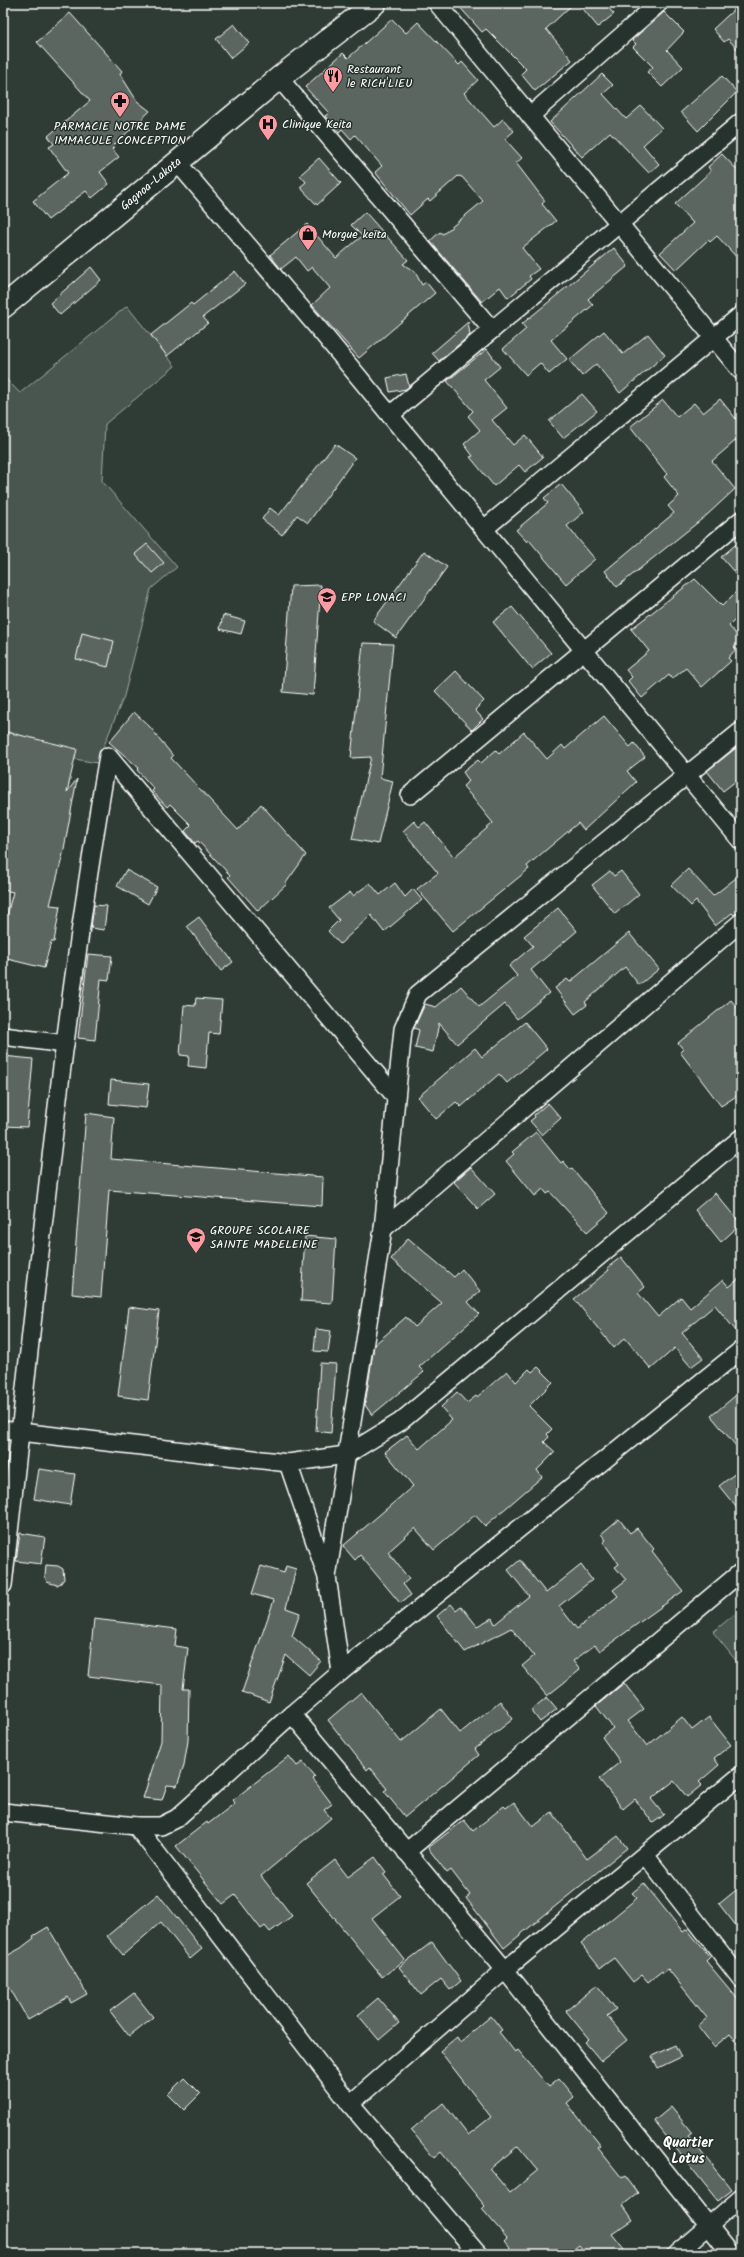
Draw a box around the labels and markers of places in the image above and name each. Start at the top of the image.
place label: Restaurant le RICH'LIEU [347,60,412,93]
restaurant icon: Restaurant le RICH'LIEU [322,65,344,93]
pharmacy icon: PARMACIE NOTRE DAME IMMACULE CONCEPTION [109,90,131,118]
hospital icon: Clinique Keita [257,113,279,141]
place label: Clinique Keita [282,115,352,134]
place label: PARMACIE NOTRE DAME IMMACULE CONCEPTION [54,117,187,150]
shop icon: Morgue keïta [297,223,319,251]
place label: Morgue keïta [322,225,387,244]
school or university icon: EPP LONACI [316,586,338,614]
place label: EPP LONACI [341,588,406,607]
place label: GROUPE SCOLAIRE SAINTE MADELEINE [210,1221,319,1254]
school or university icon: GROUPE SCOLAIRE SAINTE MADELEINE [185,1226,207,1254]

